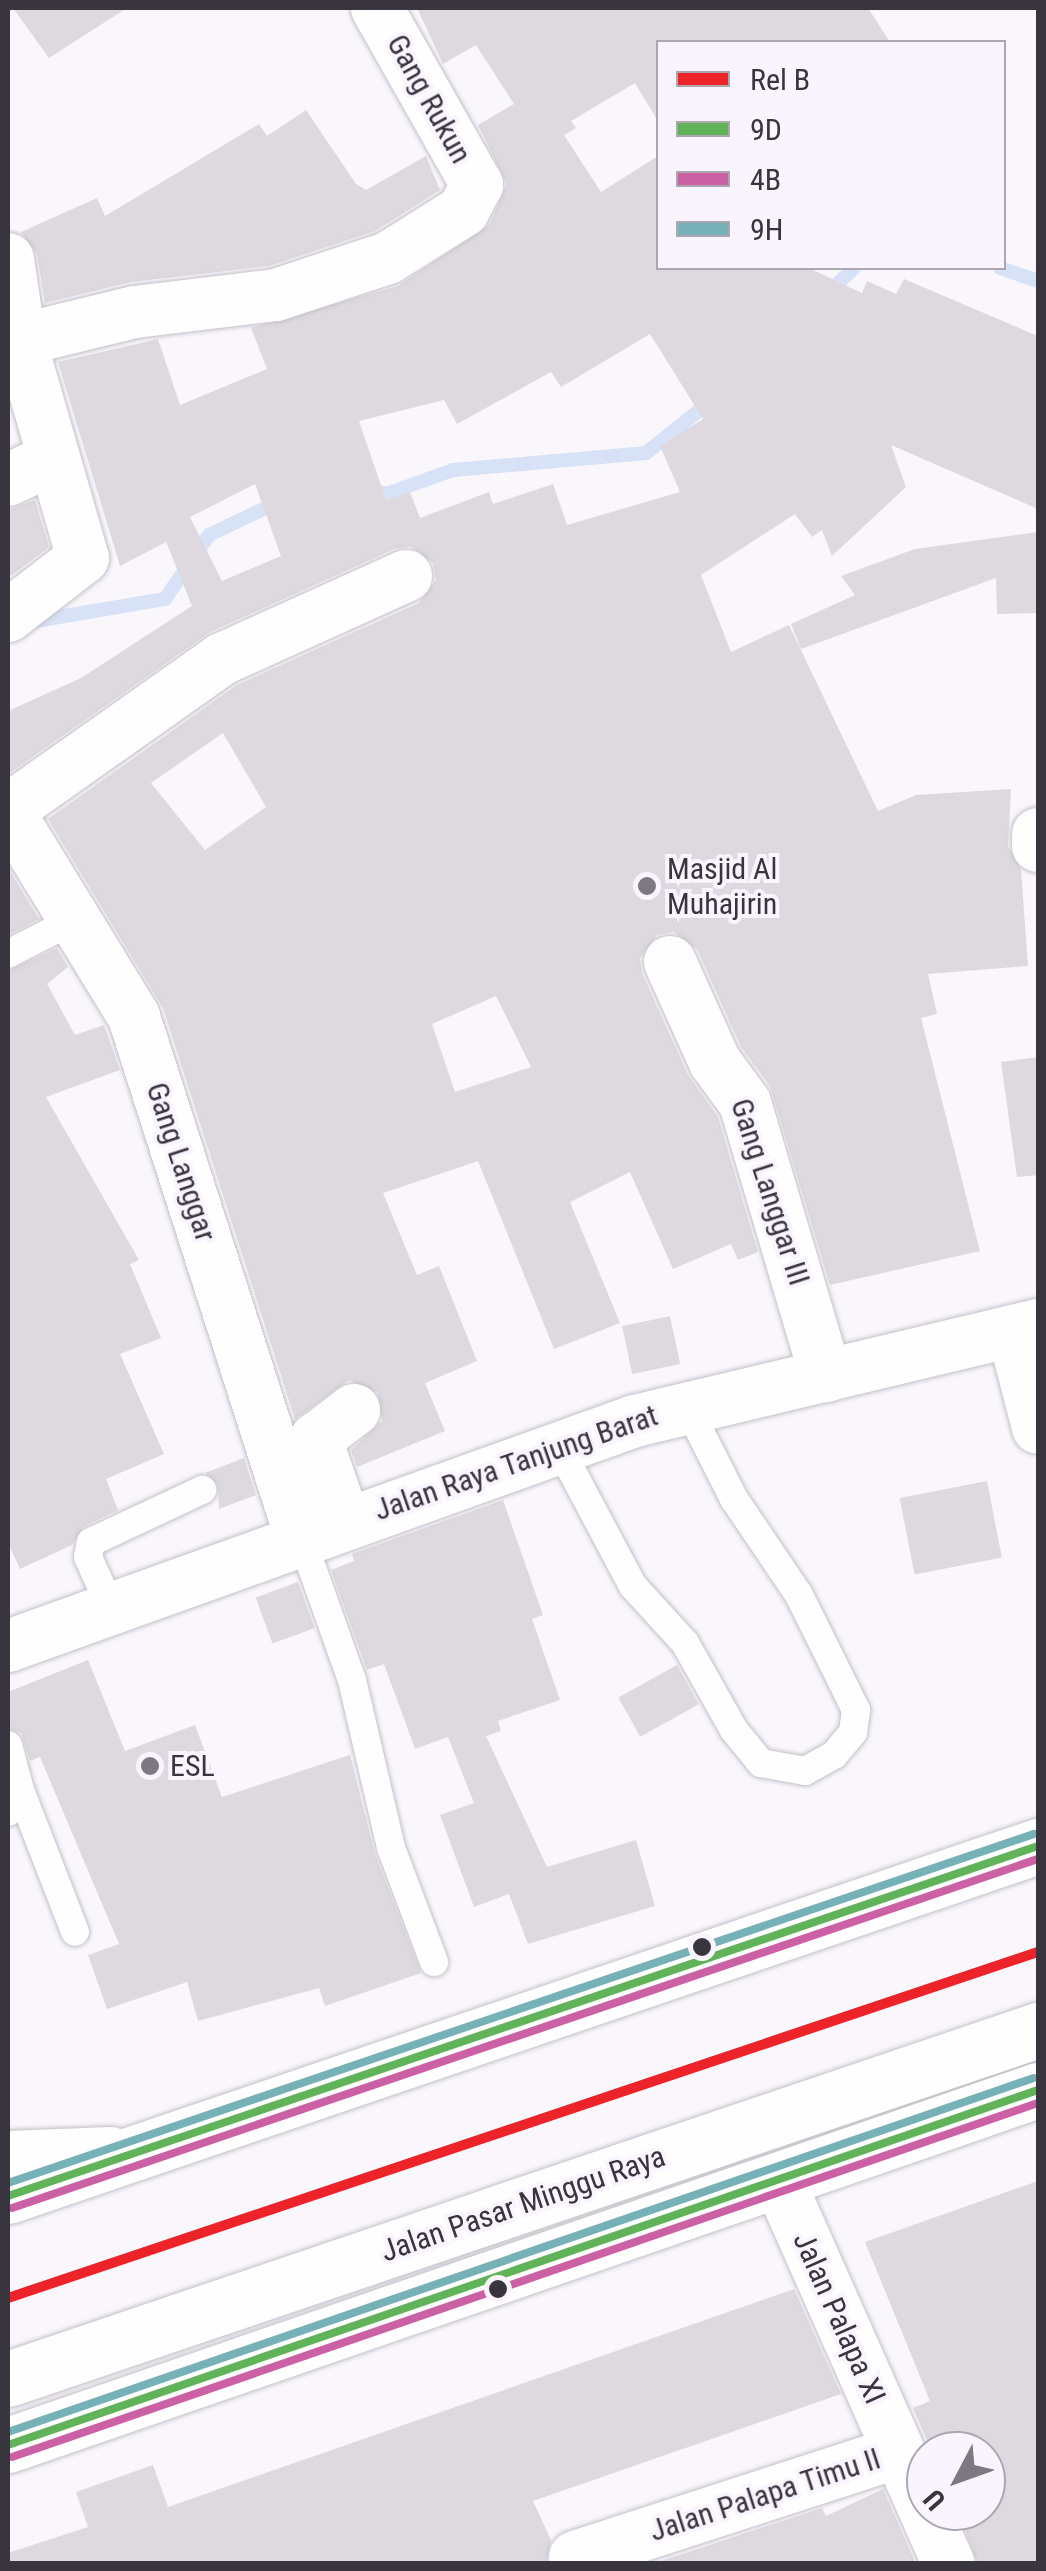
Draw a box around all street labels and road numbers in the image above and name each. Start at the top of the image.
street label: Gang Rukun [379,28,479,170]
street label: Gang Langgar [138,1078,224,1246]
street label: Gang Langgar III [723,1094,817,1290]
street label: Jalan Raya Tanjung Barat [369,1397,663,1529]
street label: Jalan Pasar Minggu Raya [376,2138,670,2270]
street label: Jalan Palapa XI [785,2227,893,2409]
street label: Jalan Palapa Timu II [645,2441,885,2549]

